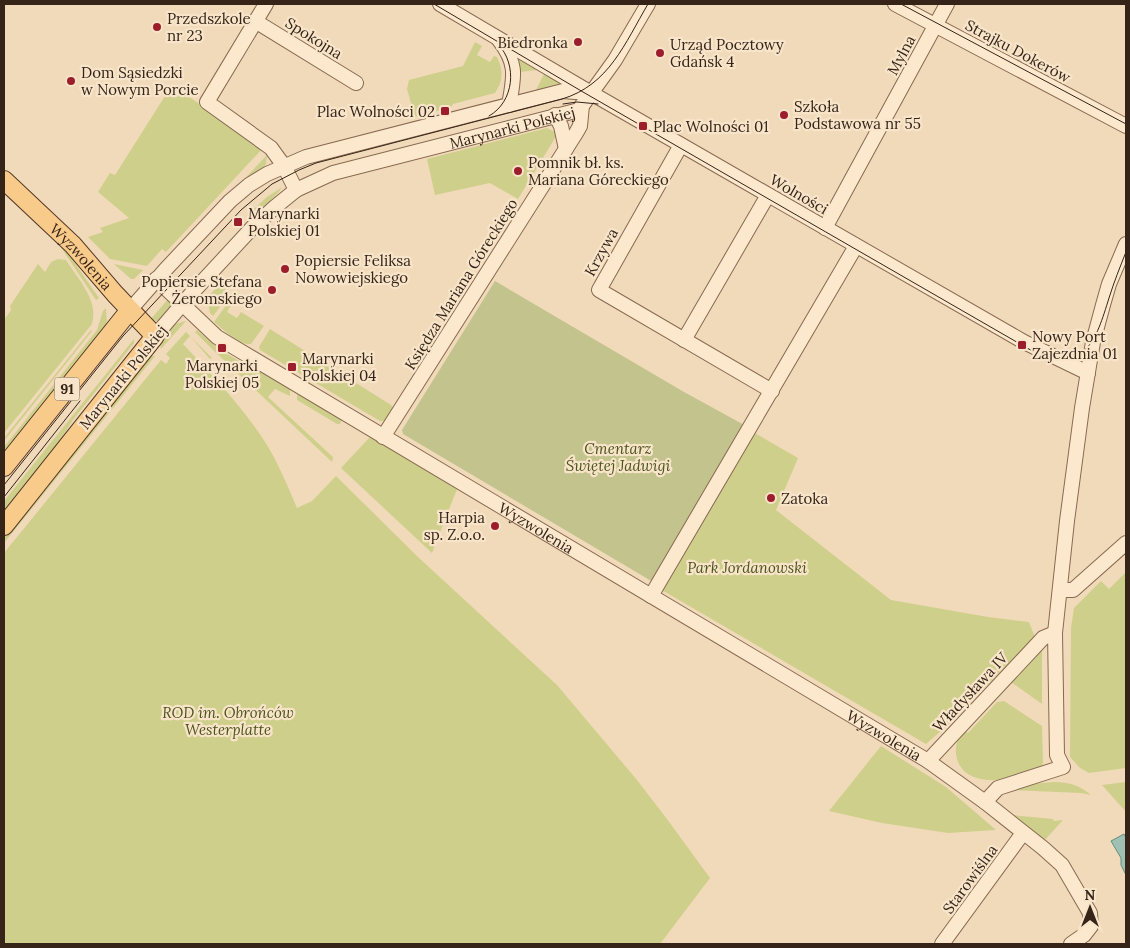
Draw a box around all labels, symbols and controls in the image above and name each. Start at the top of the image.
place label: Przedszkole nr 23 [167,9,251,45]
street label: Spokojna [282,13,346,63]
street label: Strajku Dokerów [962,15,1074,87]
marker: Przedszkole nr 23 [151,21,163,33]
street label: Mylna [883,32,919,78]
place label: Biedronka [497,33,568,52]
place label: Urząd Pocztowy Gdańsk 4 [670,35,784,71]
marker: Biedronka [572,36,584,48]
marker: Urząd Pocztowy Gdańsk 4 [654,47,666,59]
place label: Dom Sąsiedzki w Nowym Porcie [81,63,199,99]
marker: Dom Sąsiedzki w Nowym Porcie [65,75,77,87]
place label: Szkoła Podstawowa nr 55 [794,97,921,133]
place label: Plac Wolności 02 [317,102,435,121]
street label: Marynarki Polskiej [447,102,577,152]
marker: Plac Wolności 02 [439,105,451,117]
marker: Szkoła Podstawowa nr 55 [778,109,790,121]
place label: Plac Wolności 01 [653,117,769,136]
marker: Plac Wolności 01 [637,120,649,132]
place label: Pomnik bł. ks. Mariana Góreckiego [528,153,669,189]
marker: Pomnik bł. ks. Mariana Góreckiego [512,165,524,177]
street label: Wolności [766,170,832,218]
street label: Księdza Mariana Góreckiego [400,195,522,373]
place label: Marynarki Polskiej 01 [248,204,320,240]
marker: Marynarki Polskiej 01 [232,216,244,228]
street label: Wyzwolenia [46,219,117,294]
street label: Krzywa [580,224,622,279]
place label: Popiersie Feliksa Nowowiejskiego [295,251,411,287]
marker: Popiersie Feliksa Nowowiejskiego [279,263,291,275]
place label: Popiersie Stefana Żeromskiego [141,272,262,308]
marker: Popiersie Stefana Żeromskiego [266,284,278,296]
street label: Marynarki Polskiej [75,321,171,433]
place label: Nowy Port Zajezdnia 01 [1032,327,1117,363]
marker: Nowy Port Zajezdnia 01 [1016,339,1028,351]
marker: Marynarki Polskiej 05 [216,342,228,354]
place label: Marynarki Polskiej 04 [302,349,376,385]
place label: Marynarki Polskiej 05 [185,356,259,392]
marker: Marynarki Polskiej 04 [286,361,298,373]
road number: 91 [54,378,80,400]
park label: Cmentarz Świętej Jadwigi [566,439,670,475]
place label: Zatoka [781,489,828,508]
marker: Zatoka [765,492,777,504]
street label: Wyzwolenia [495,498,578,557]
place label: Harpia sp. Z.o.o. [424,508,485,544]
marker: Harpia sp. Z.o.o. [489,520,501,532]
park label: Park Jordanowski [687,558,807,577]
street label: Władysława IV [928,647,1012,736]
park label: ROD im. Obrońców Westerplatte [162,703,294,739]
street label: Wyzwolenia [843,705,925,765]
street label: Starowiślna [938,840,1002,917]
north arrow [1065,883,1115,933]
text: N [1085,886,1096,904]

